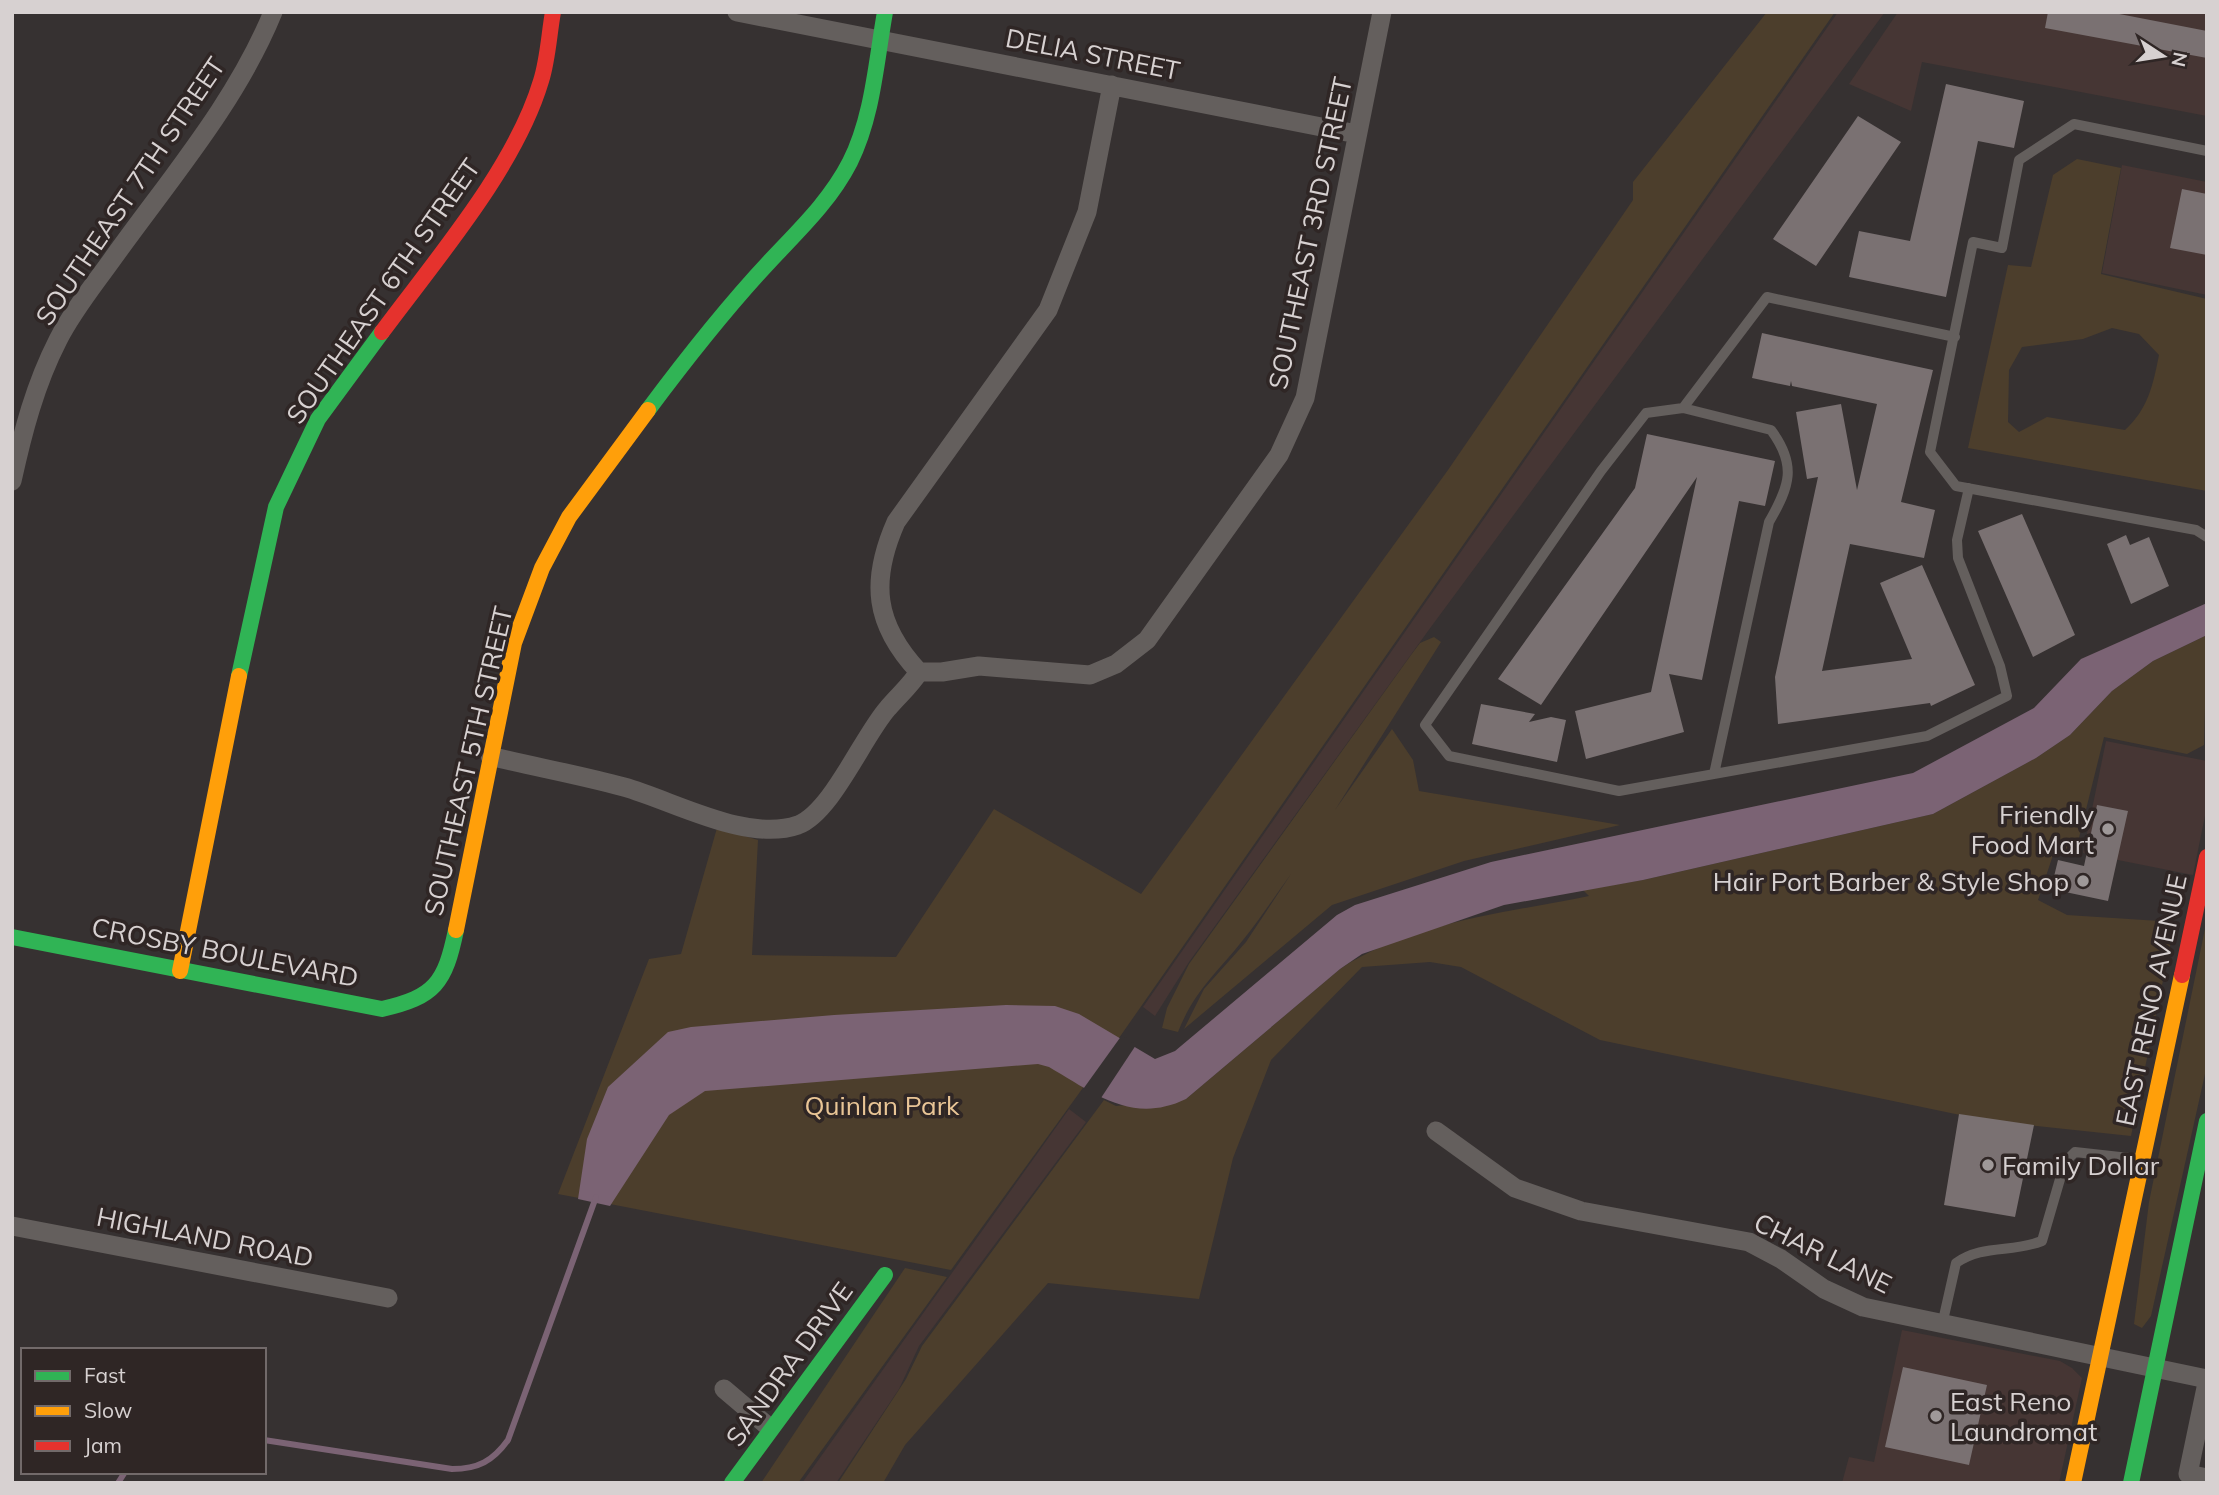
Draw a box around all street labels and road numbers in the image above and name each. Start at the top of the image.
street label: DELIA STREET [1003,21,1183,87]
street label: SOUTHEAST 7TH STREET [28,50,232,331]
street label: SOUTHEAST 3RD STREET [1261,74,1359,392]
street label: SOUTHEAST 6TH STREET [279,152,487,430]
street label: SOUTHEAST 5TH STREET [416,603,520,919]
street label: EAST RENO AVENUE [2108,871,2194,1129]
street label: CROSBY BOULEVARD [89,910,361,994]
street label: HIGHLAND ROAD [94,1200,316,1274]
street label: CHAR LANE [1749,1205,1897,1301]
street label: SANDRA DRIVE [718,1275,860,1453]

